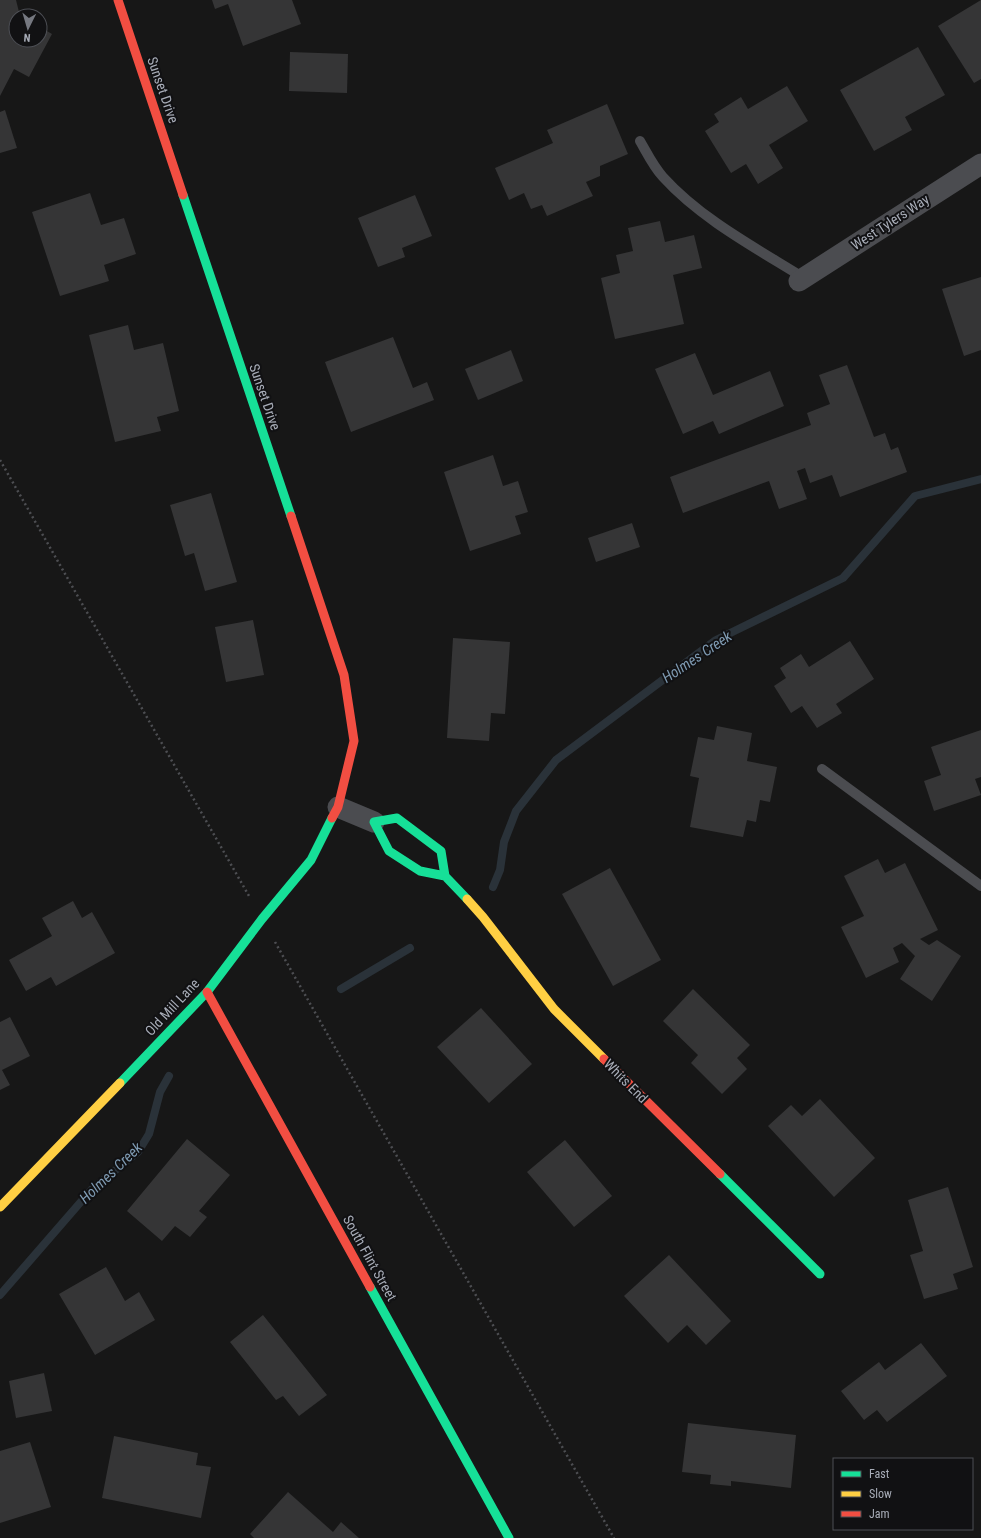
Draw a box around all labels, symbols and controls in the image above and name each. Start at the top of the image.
north arrow [8,8,48,48]
text: N [23,31,31,44]
street label: Sunset Drive [144,55,182,126]
street label: West Tylers Way [848,191,932,253]
street label: Sunset Drive [246,362,284,433]
water label: Holmes Creek [659,627,736,687]
street label: Old Mill Lane [142,975,203,1039]
street label: Whits End [601,1056,651,1106]
water label: Holmes Creek [76,1138,146,1207]
street label: South Flint Street [340,1212,400,1304]
legend [833,1458,973,1530]
text: Fast [869,1467,890,1481]
text: Slow [869,1487,892,1501]
text: Jam [869,1507,890,1521]

